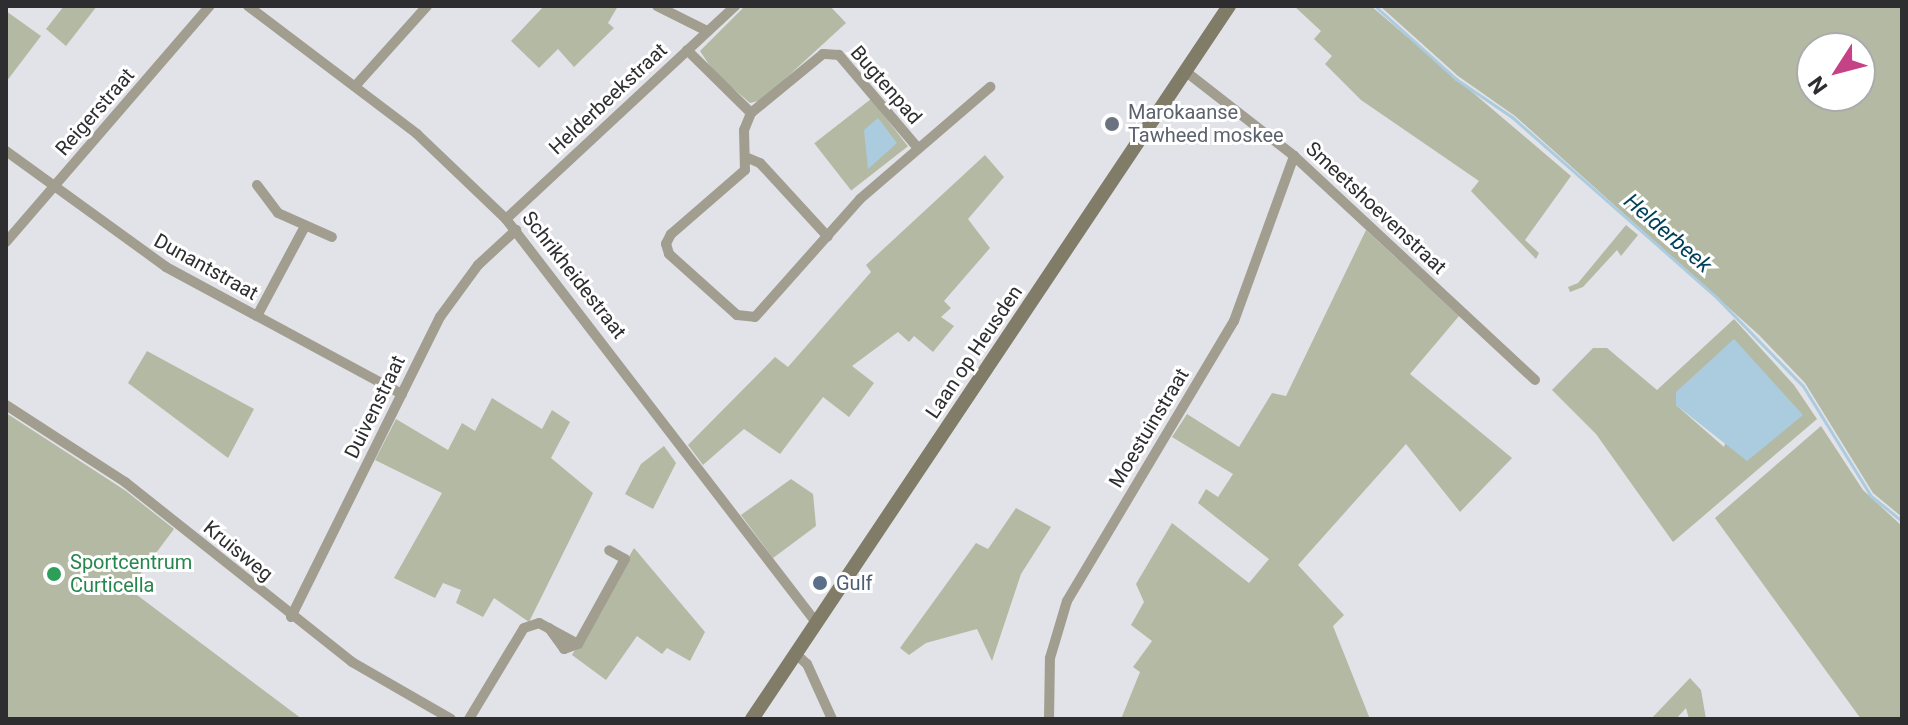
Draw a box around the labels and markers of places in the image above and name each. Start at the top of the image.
place label: Marokaanse Tawheed moskee [1128,100,1284,147]
marker: Marokaanse Tawheed moskee [1103,115,1121,133]
place label: Sportcentrum Curticella [70,550,192,597]
marker: Sportcentrum Curticella [45,565,63,583]
place label: Gulf [836,571,872,595]
marker: Gulf [811,574,829,592]

